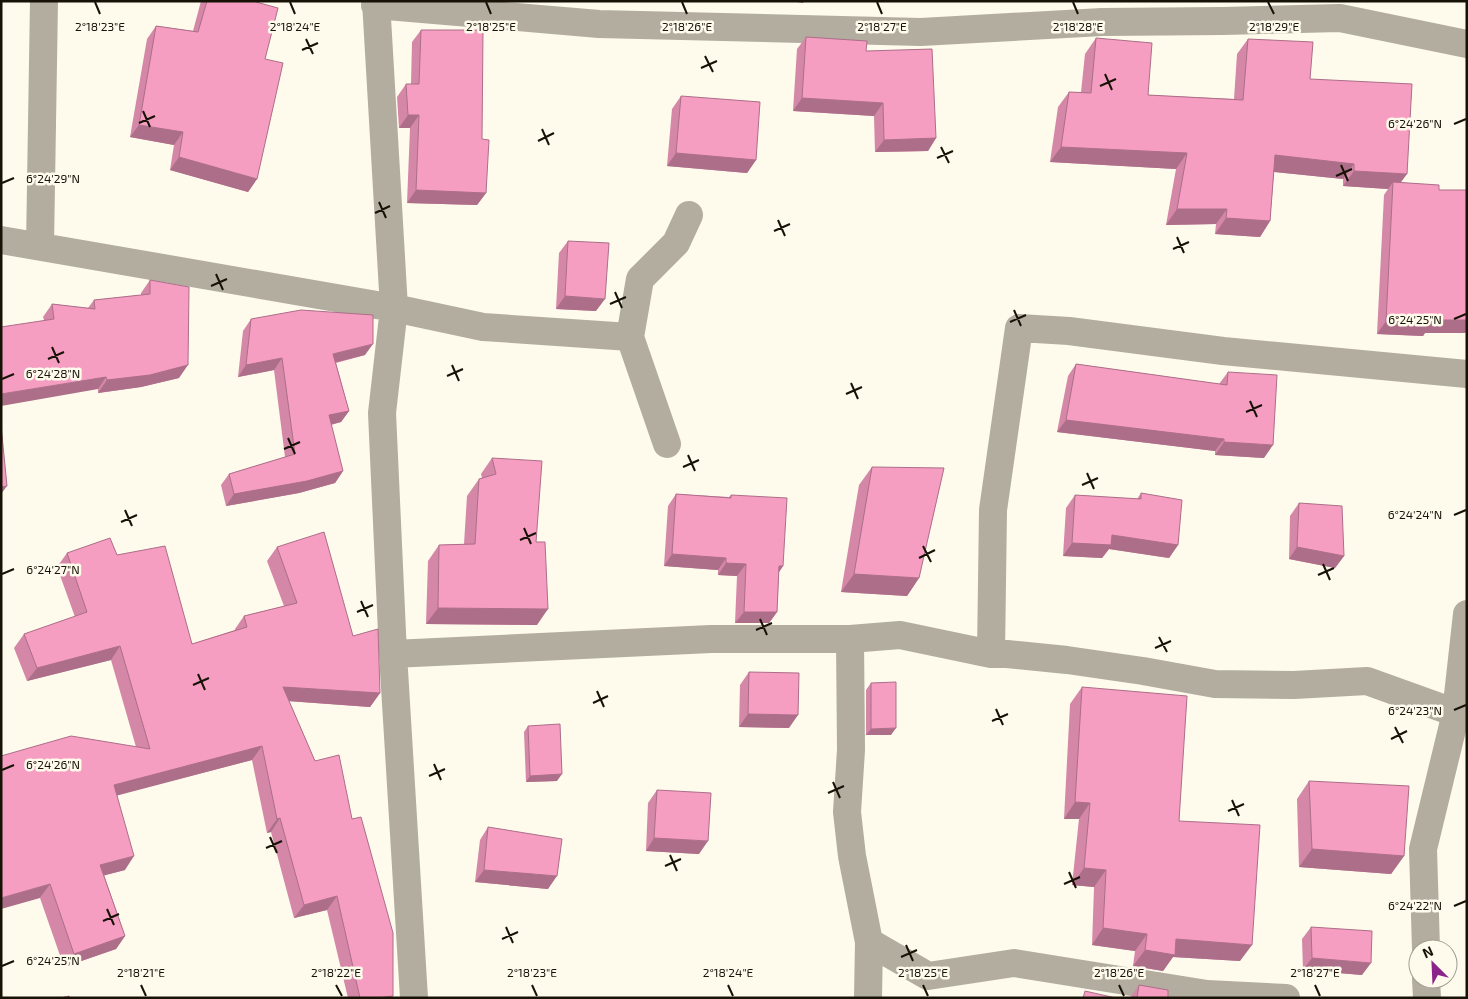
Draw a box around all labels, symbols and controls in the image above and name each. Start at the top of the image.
text: 2°18'23"E [75,19,125,33]
text: 2°18'24"E [270,19,321,33]
text: 2°18'25"E [466,19,516,33]
text: 2°18'26"E [662,19,712,33]
text: 2°18'27"E [857,19,907,33]
text: 2°18'28"E [1053,19,1104,33]
text: 2°18'29"E [1249,19,1299,33]
text: 6°24'26"N [1388,116,1442,130]
text: 6°24'29"N [26,171,80,185]
text: 6°24'25"N [1388,312,1442,326]
text: 6°24'28"N [26,366,80,380]
text: 6°24'24"N [1388,507,1442,521]
text: 6°24'27"N [26,562,80,576]
text: 6°24'23"N [1388,703,1442,717]
text: 6°24'26"N [26,757,80,771]
text: 6°24'22"N [1388,898,1442,912]
north arrow [1408,939,1458,989]
text: N [1419,942,1436,961]
text: 6°24'25"N [26,953,80,967]
text: 2°18'21"E [117,965,165,979]
text: 2°18'22"E [311,965,361,979]
text: 2°18'23"E [507,965,557,979]
text: 2°18'24"E [703,965,754,979]
text: 2°18'25"E [898,965,948,979]
text: 2°18'26"E [1094,965,1144,979]
text: 2°18'27"E [1290,965,1340,979]

